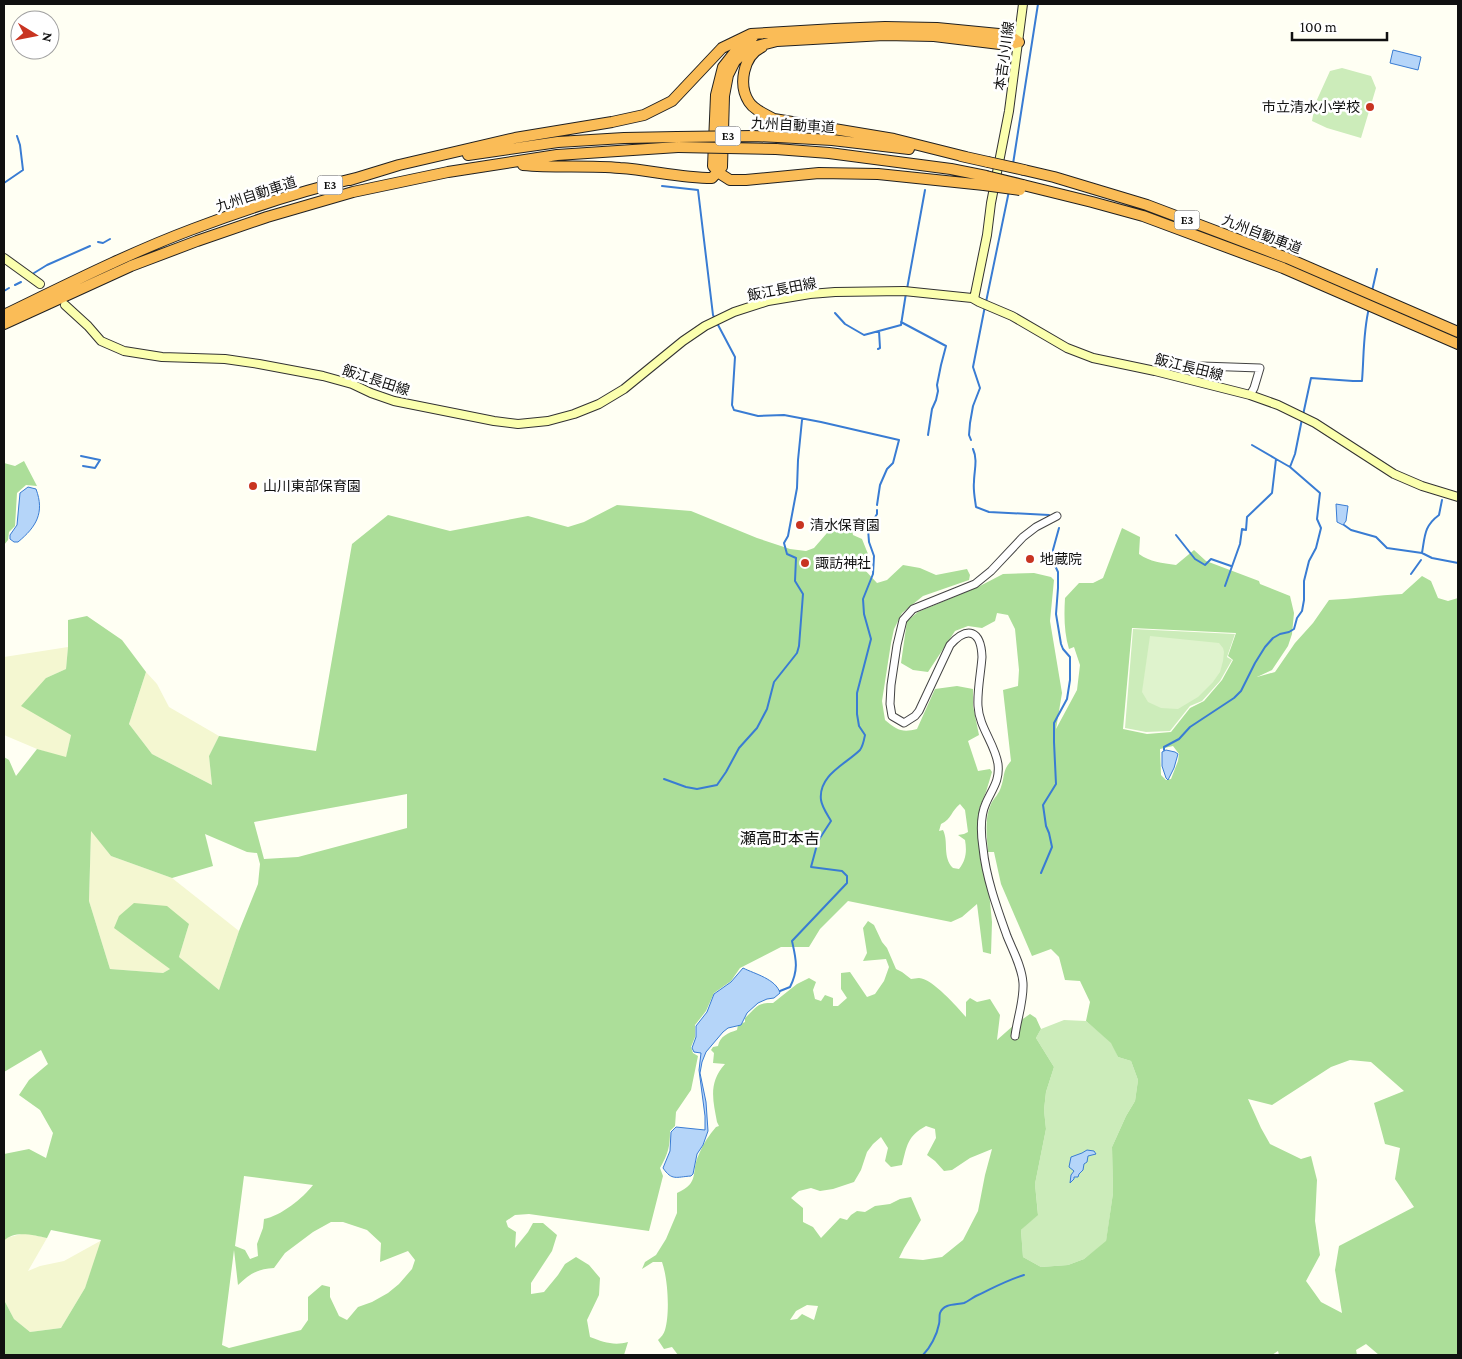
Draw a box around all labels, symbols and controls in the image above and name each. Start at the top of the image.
north arrow [10,10,60,60]
scale bar [1292,10,1387,42]
text: 100 m [1300,19,1337,35]
street label: 本吉小川線 [991,20,1017,92]
text: N [39,31,57,44]
place label: 市立清水小学校 [1262,99,1360,115]
marker: 市立清水小学校 [1364,101,1376,113]
street label: 九州自動車道 [751,115,835,135]
road number: E3 [716,126,740,146]
street label: 九州自動車道 [214,173,298,215]
road number: E3 [318,176,342,194]
road number: E3 [1174,210,1200,230]
street label: 九州自動車道 [1220,211,1304,257]
street label: 飯江長田線 [746,274,818,304]
street label: 飯江長田線 [1153,351,1225,383]
street label: 飯江長田線 [340,362,412,398]
place label: 山川東部保育園 [263,478,361,494]
marker: 山川東部保育園 [247,480,259,492]
place label: 清水保育園 [810,517,880,533]
marker: 清水保育園 [794,519,806,531]
place label: 地蔵院 [1040,551,1082,567]
marker: 地蔵院 [1024,553,1036,565]
place label: 諏訪神社 [815,555,871,571]
marker: 諏訪神社 [799,557,811,569]
district label: 瀬高町本吉 [740,830,820,847]

